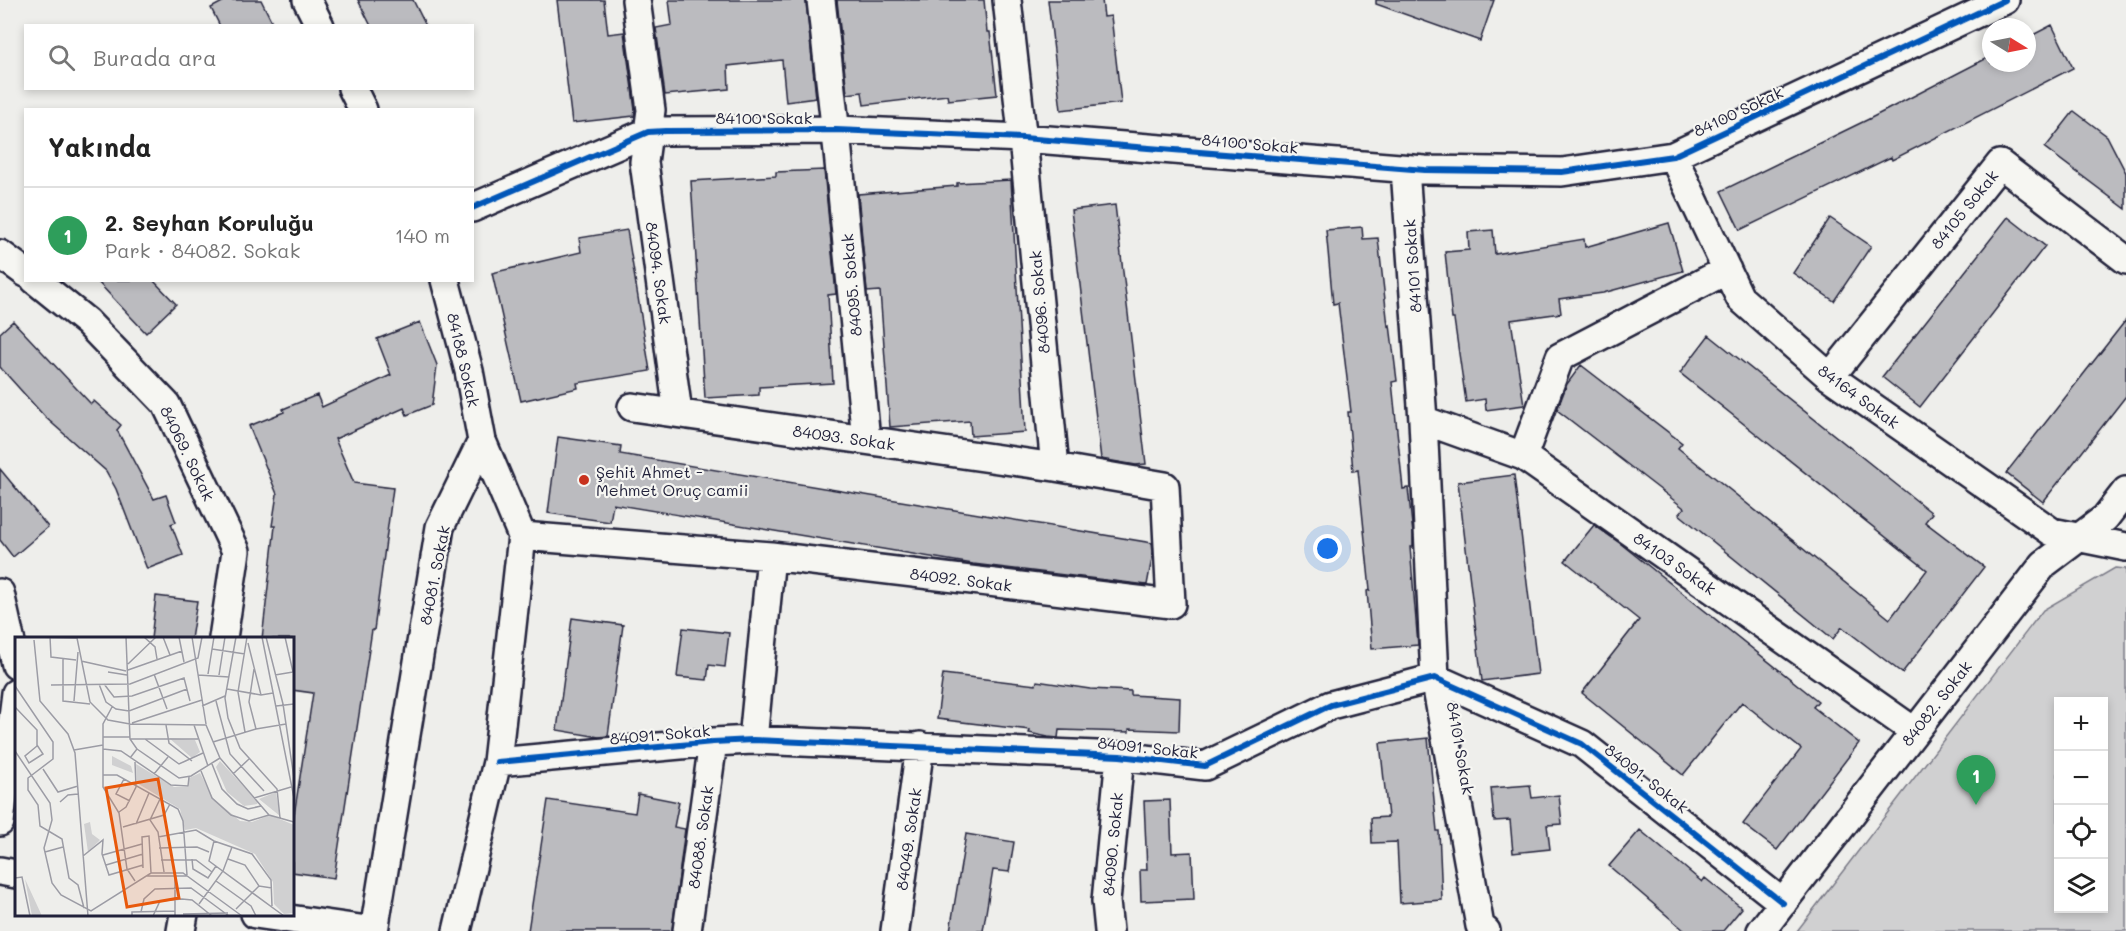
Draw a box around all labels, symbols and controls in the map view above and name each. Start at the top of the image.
north arrow [1982,18,2036,72]
search box [24,24,474,90]
icon: search [45,41,78,74]
text: Burada ara [93,43,217,72]
street label: 84100 Sokak [1690,81,1786,141]
street label: 84100 Sokak [716,107,812,128]
street label: 84100 Sokak [1201,128,1299,158]
text: Yakında [48,130,151,164]
street label: 84105 Sokak [1926,165,2002,253]
text: 2. Seyhan Koruluğu [105,208,314,237]
street label: 84101 Sokak [1398,218,1426,314]
street label: 84094. Sokak [641,220,677,326]
text: 1 [63,222,72,248]
text: 140 m [395,222,450,248]
street label: 84095. Sokak [836,233,866,337]
text: Park · 84082. Sokak [105,237,300,263]
street label: 84096. Sokak [1024,250,1054,354]
street label: 84188 Sokak [443,311,485,409]
street label: 84164 Sokak [1814,359,1904,433]
street label: 84069. Sokak [156,402,220,504]
street label: 84093. Sokak [791,419,897,455]
place label: Şehit Ahmet - Mehmet Oruç camii [596,461,748,500]
marker: Şehit Ahmet - Mehmet Oruç camii [577,473,591,487]
street label: 84081. Sokak [414,523,454,627]
street label: 84103 Sokak [1630,527,1720,599]
your location [1313,534,1342,563]
street label: 84092. Sokak [909,562,1013,596]
inset map [15,637,294,916]
street label: 84082. Sokak [1896,656,1976,750]
map controls [2054,697,2108,913]
button: + [2054,697,2108,751]
street label: 84101 Sokak [1443,700,1479,796]
street label: 84091. Sokak [609,719,711,749]
street label: 84091. Sokak [1097,731,1199,763]
street label: 84091. Sokak [1601,739,1693,817]
button: − [2054,751,2108,805]
pin: 1 [1956,756,1996,805]
street label: 84088. Sokak [682,784,718,890]
street label: 84049. Sokak [890,786,926,892]
street label: 84090. Sokak [1097,791,1127,897]
button: locate [2054,805,2108,859]
button: layers [2054,859,2108,913]

